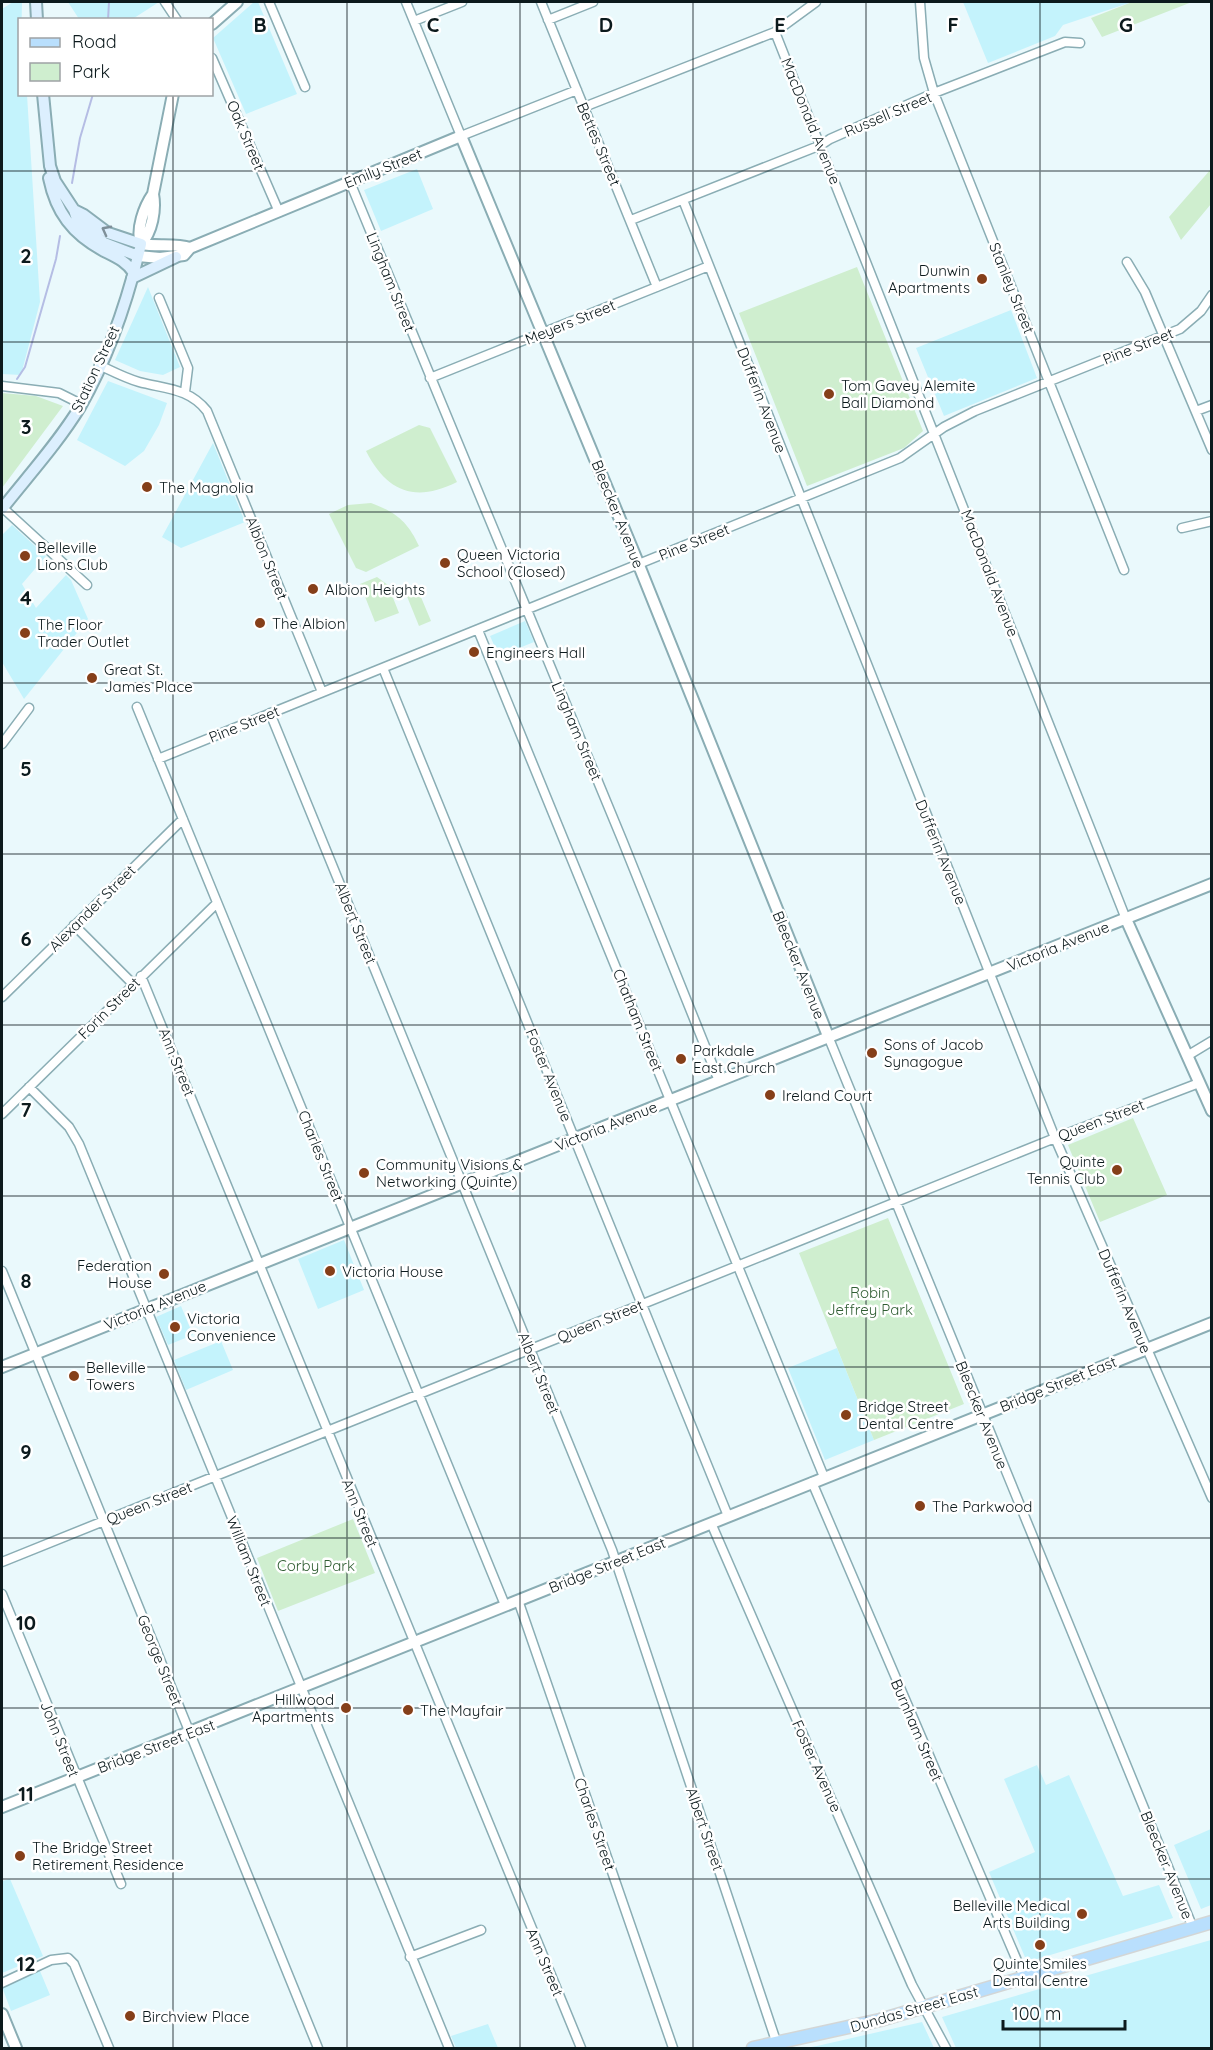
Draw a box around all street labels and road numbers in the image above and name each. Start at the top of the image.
street label: MacDonald Avenue [777,55,845,187]
street label: Russell Street [841,87,935,141]
street label: Oak Street [223,97,269,173]
street label: Bettes Street [573,99,625,189]
street label: Emily Street [341,144,425,192]
street label: Lingham Street [362,229,420,335]
street label: Stanley Street [985,240,1039,336]
street label: Meyers Street [522,295,618,349]
street label: Station Street [67,323,123,415]
street label: Pine Street [1100,323,1176,369]
street label: Dufferin Avenue [733,344,791,456]
street label: Bleecker Avenue [588,457,648,571]
street label: MacDonald Avenue [957,507,1023,639]
street label: Albion Street [242,514,292,602]
street label: Pine Street [656,519,732,565]
street label: Lingham Street [548,679,606,783]
street label: Pine Street [206,701,282,747]
street label: Dufferin Avenue [911,797,971,907]
street label: Alexander Street [45,861,139,955]
street label: Albert Street [331,879,381,967]
street label: Bleecker Avenue [769,908,829,1022]
street label: Victoria Avenue [1004,917,1112,975]
street label: Chatham Street [609,966,667,1074]
street label: Forin Street [74,973,144,1043]
street label: Ann Street [155,1025,199,1099]
street label: Foster Avenue [522,1026,576,1124]
street label: Queen Street [1055,1095,1147,1145]
street label: Victoria Avenue [552,1097,660,1155]
street label: Charles Street [294,1107,348,1205]
street label: Dufferin Avenue [1094,1246,1156,1356]
street label: Victoria Avenue [101,1276,209,1334]
street label: Queen Street [554,1295,646,1347]
street label: Albert Street [514,1329,564,1417]
street label: Bridge Street East [997,1352,1119,1416]
street label: Bleecker Avenue [952,1358,1012,1472]
street label: Ann Street [338,1476,382,1550]
street label: Queen Street [103,1477,195,1529]
street label: William Street [222,1513,276,1609]
street label: Bridge Street East [546,1533,668,1597]
street label: George Street [133,1612,187,1708]
street label: Burnham Street [887,1676,947,1784]
street label: John Street [36,1698,84,1780]
street label: Bridge Street East [95,1715,217,1777]
street label: Foster Avenue [788,1717,846,1815]
street label: Charles Street [570,1775,620,1873]
street label: Albert Street [682,1785,728,1873]
street label: Bleecker Avenue [1137,1808,1197,1922]
street label: Ann Street [522,1925,568,1999]
street label: Dundas Street East [848,1982,980,2036]

